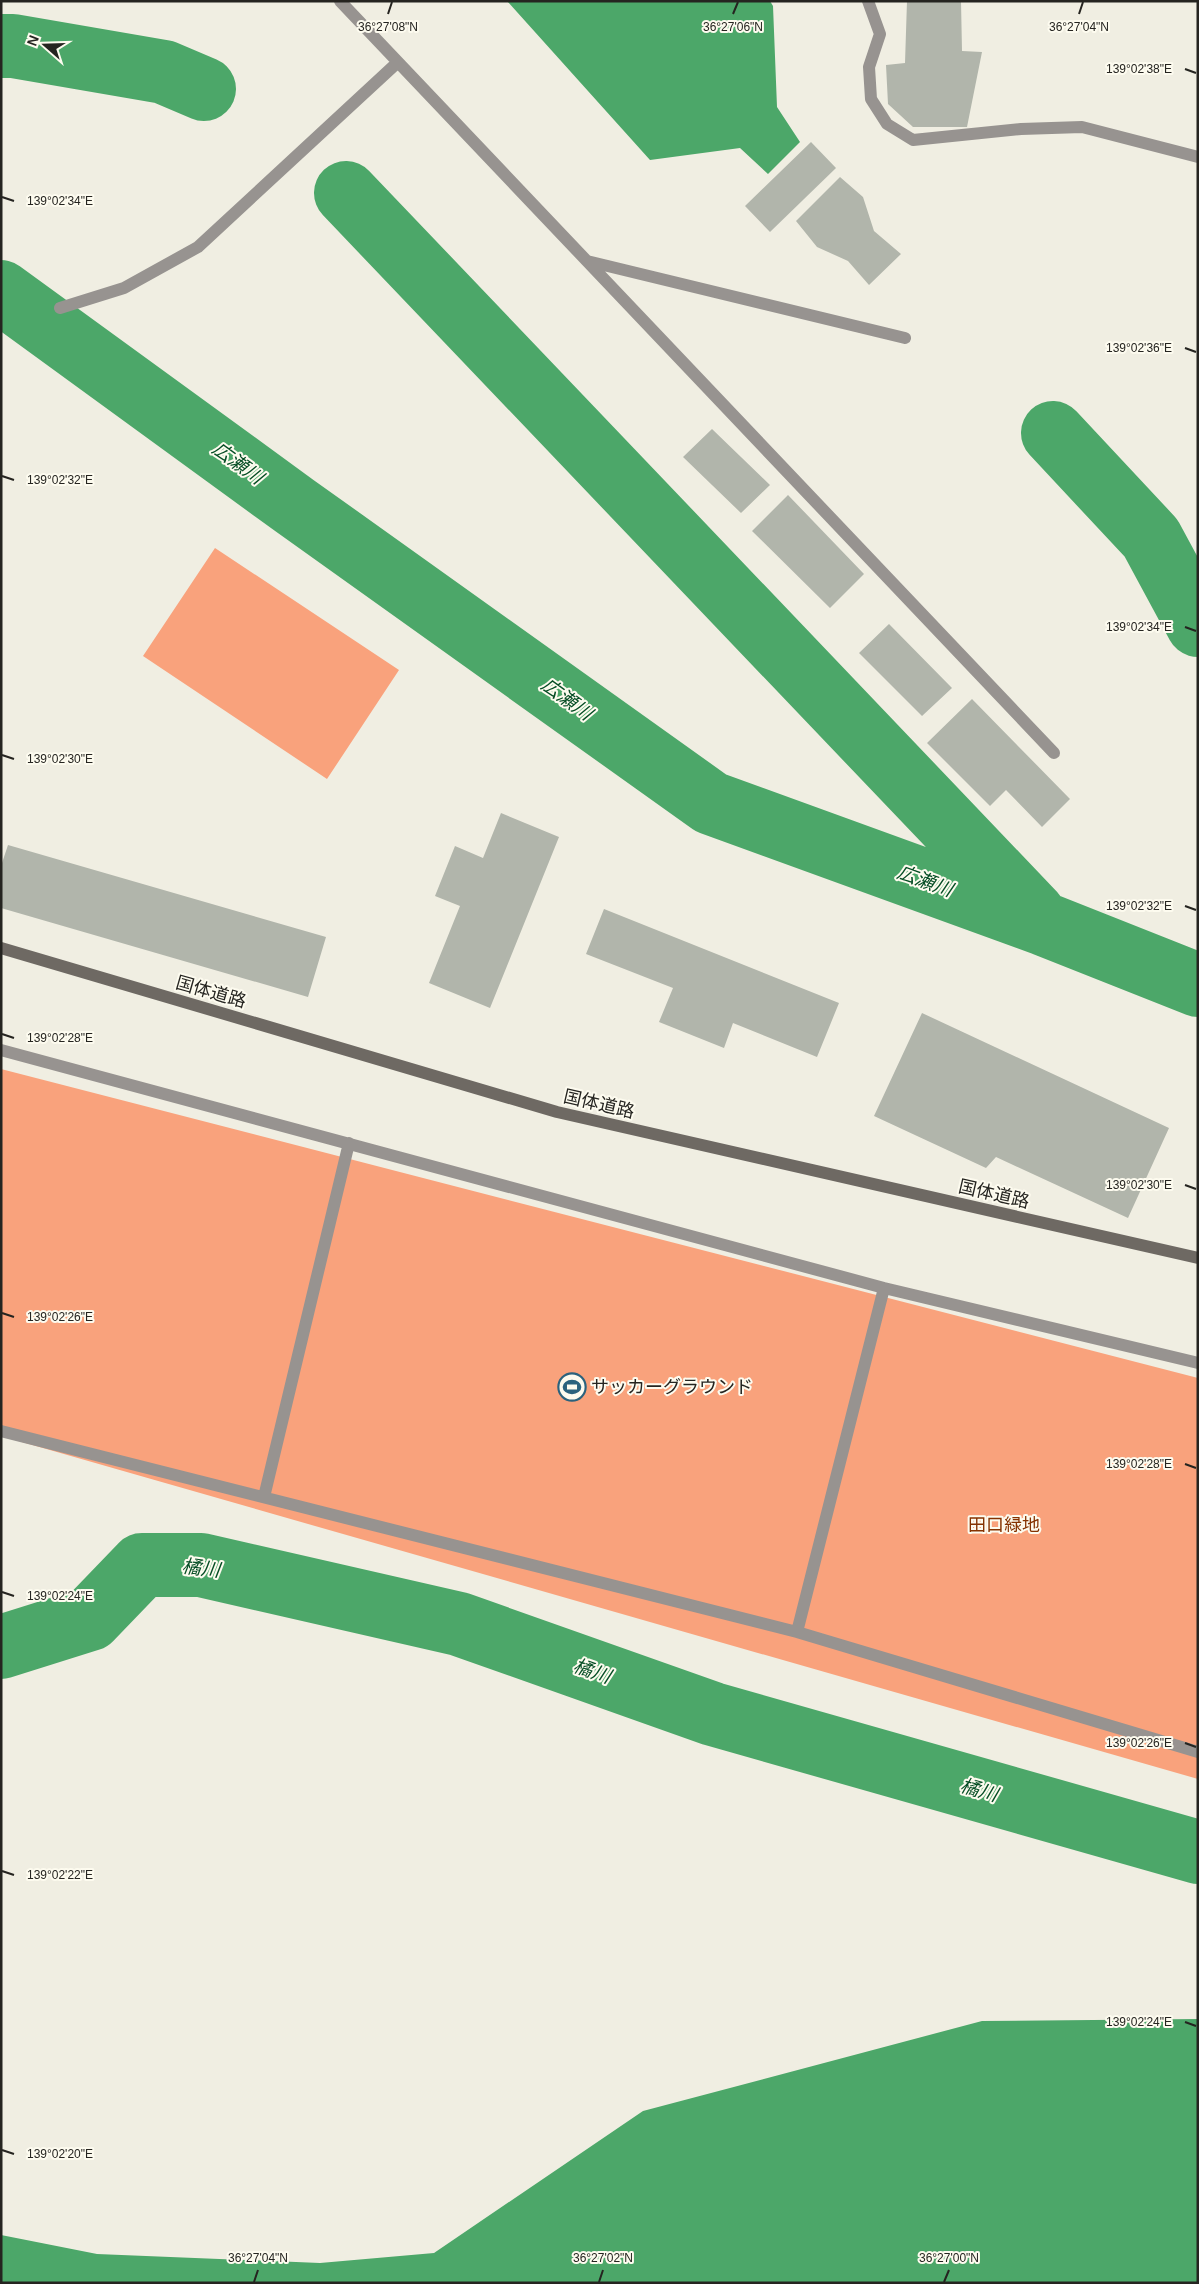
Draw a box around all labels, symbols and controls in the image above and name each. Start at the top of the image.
north arrow [20,20,70,70]
text: 36°27'08"N [358,20,418,34]
text: 36°27'06"N [703,20,763,34]
text: 36°27'04"N [1049,20,1109,34]
text: N [24,33,42,48]
text: 139°02'38"E [1106,62,1172,76]
text: 139°02'34"E [27,194,93,208]
text: 139°02'36"E [1106,341,1172,355]
water label: 広瀬川 [209,438,269,489]
text: 139°02'32"E [27,473,93,487]
text: 139°02'34"E [1106,620,1172,634]
water label: 広瀬川 [538,674,598,725]
text: 139°02'30"E [27,752,93,766]
water label: 広瀬川 [895,861,957,901]
text: 139°02'32"E [1106,899,1172,913]
street label: 国体道路 [174,972,248,1012]
text: 139°02'28"E [27,1031,93,1045]
street label: 国体道路 [562,1086,636,1122]
street label: 国体道路 [957,1176,1031,1212]
text: 139°02'30"E [1106,1178,1172,1192]
text: 139°02'26"E [27,1310,93,1324]
sports icon: サッカーグラウンド [557,1372,587,1402]
place label: サッカーグラウンド [591,1377,753,1397]
text: 139°02'28"E [1106,1457,1172,1471]
park label: 田口緑地 [968,1515,1040,1535]
water label: 橘川 [181,1555,223,1581]
text: 139°02'24"E [27,1589,93,1603]
water label: 橘川 [571,1655,615,1688]
text: 139°02'26"E [1106,1736,1172,1750]
water label: 橘川 [958,1775,1002,1806]
text: 139°02'22"E [27,1868,93,1882]
text: 139°02'24"E [1106,2015,1172,2029]
text: 139°02'20"E [27,2147,93,2161]
text: 36°27'04"N [228,2251,288,2265]
text: 36°27'02"N [573,2251,633,2265]
text: 36°27'00"N [919,2251,979,2265]

